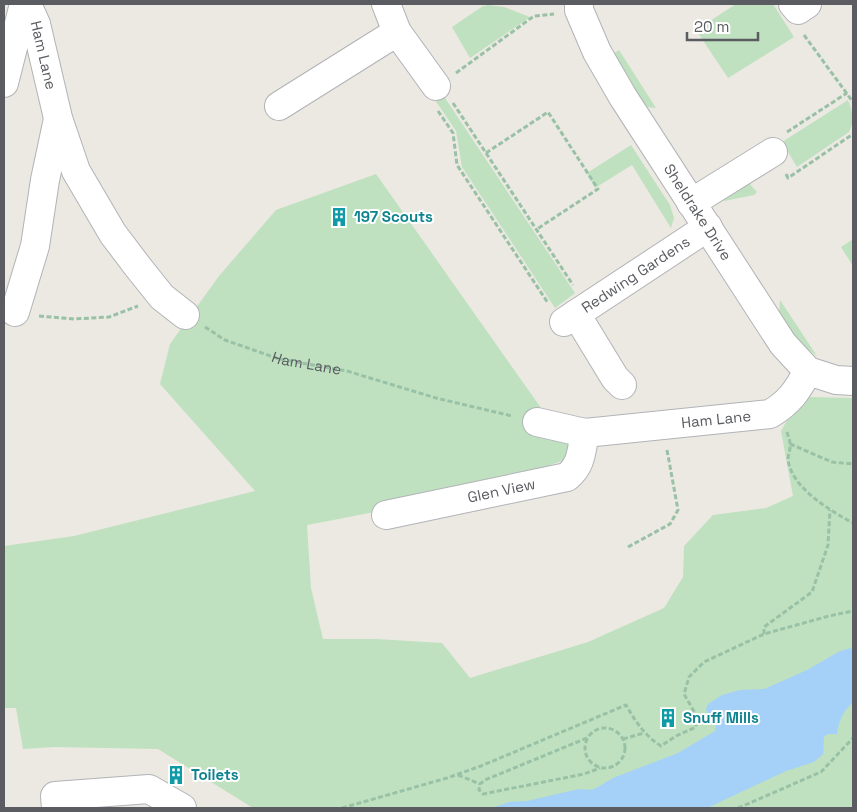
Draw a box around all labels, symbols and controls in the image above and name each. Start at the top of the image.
scale bar [687,10,758,42]
text: 20 m [694,17,729,36]
street label: Ham Lane [27,19,61,92]
street label: Sheldrake Drive [660,160,736,264]
building icon: 197 Scouts [328,206,350,228]
place label: 197 Scouts [354,207,433,226]
street label: Redwing Gardens [578,232,693,317]
street label: Ham Lane [269,347,343,379]
street label: Ham Lane [680,406,752,432]
street label: Glen View [466,474,537,507]
building icon: Snuff Mills [657,707,679,729]
place label: Snuff Mills [683,708,759,727]
building icon: Toilets [165,764,187,786]
place label: Toilets [191,765,239,784]

